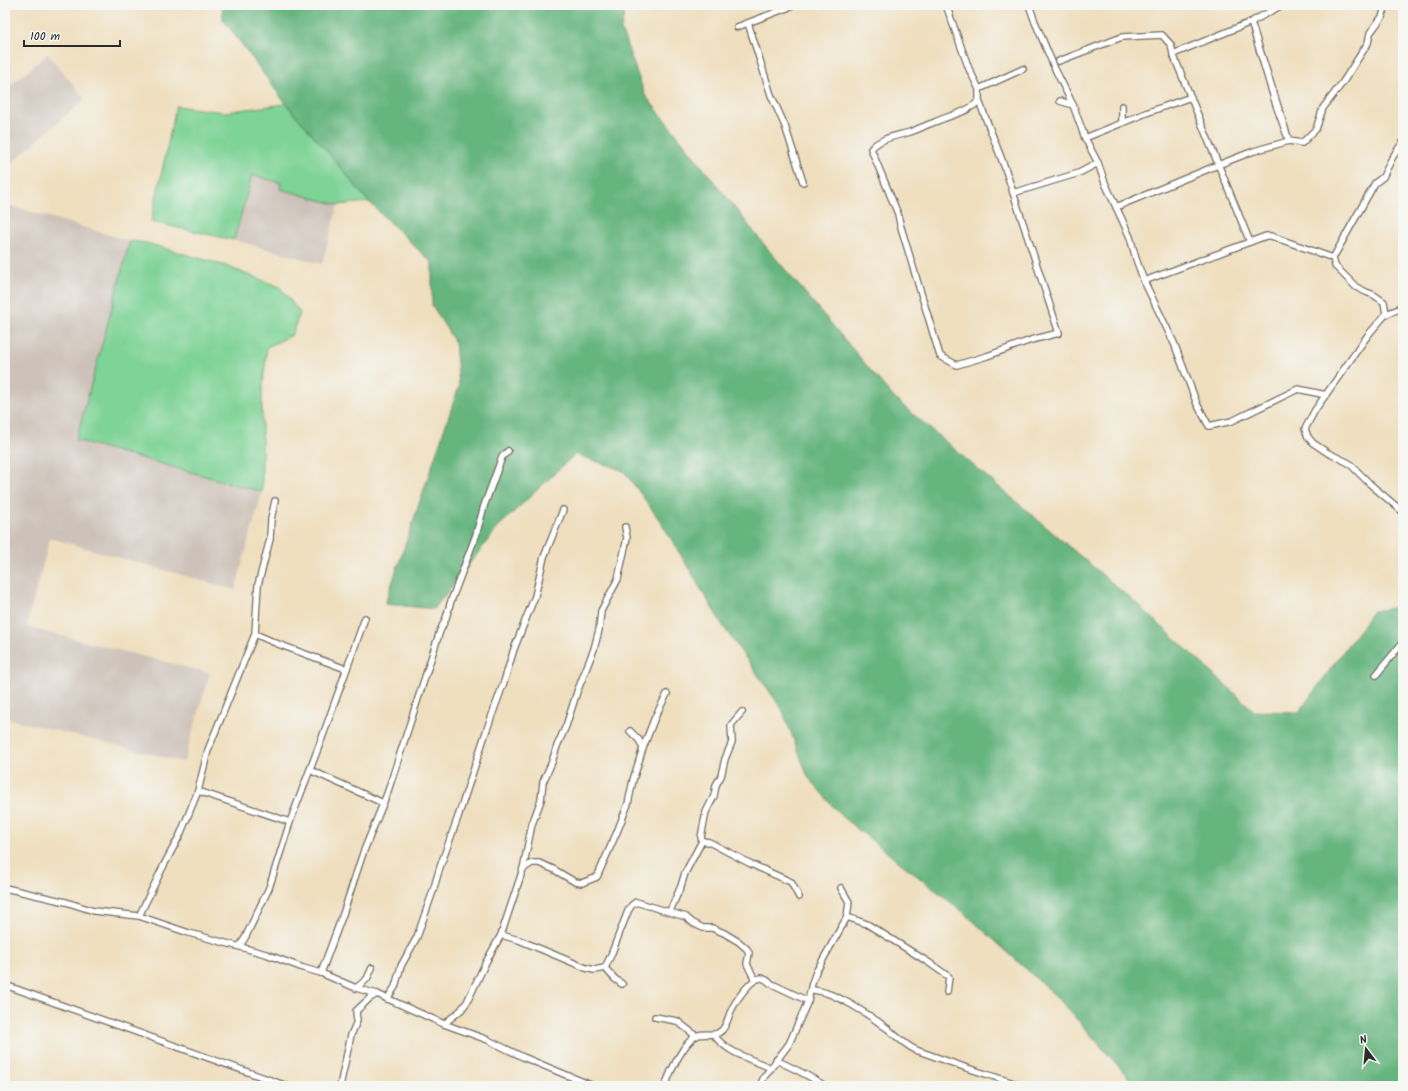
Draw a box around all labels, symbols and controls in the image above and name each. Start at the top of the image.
scale bar [24,22,120,48]
text: 100 m [30,27,61,46]
north arrow [1346,1029,1386,1069]
text: N [1358,1031,1369,1050]

